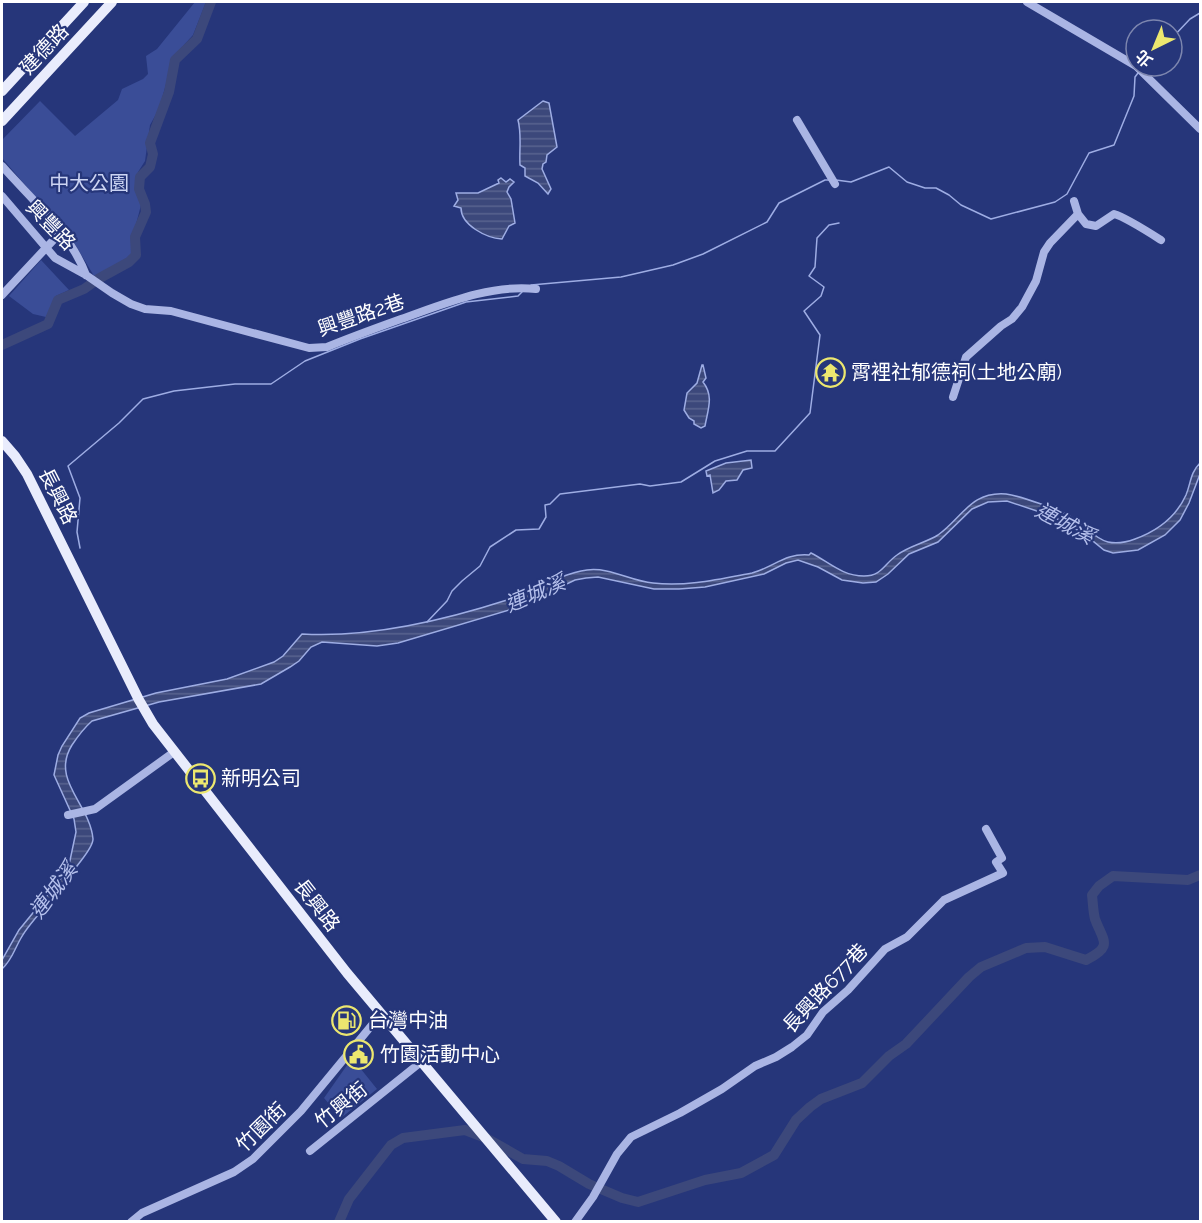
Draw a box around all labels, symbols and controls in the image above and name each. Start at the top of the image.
north arrow [1124,18,1184,78]
street label: 建德路 [15,19,73,79]
text: 北 [1132,46,1156,71]
park label: 中大公園 [49,171,129,195]
street label: 興豐路 [22,195,80,255]
street label: 興豐路2巷 [314,289,408,341]
temple icon: 霄裡社郁德祠(土地公廟) [814,356,846,388]
place label: 霄裡社郁德祠(土地公廟) [851,360,1062,384]
street label: 長興路 [34,464,82,528]
water label: 連城溪 [1031,497,1101,550]
water label: 連城溪 [501,568,572,617]
bus stop icon: 新明公司 [184,762,216,794]
place label: 新明公司 [221,766,301,790]
water label: 連城溪 [24,855,84,923]
street label: 長興路 [289,874,345,936]
street label: 長興路677巷 [778,938,872,1038]
fuel station icon: 台灣中油 [331,1004,363,1036]
place label: 台灣中油 [368,1008,448,1032]
public building icon: 竹園活動中心 [343,1038,375,1070]
place label: 竹園活動中心 [380,1042,500,1066]
street label: 竹興街 [310,1077,372,1133]
street label: 竹園街 [231,1098,291,1156]

